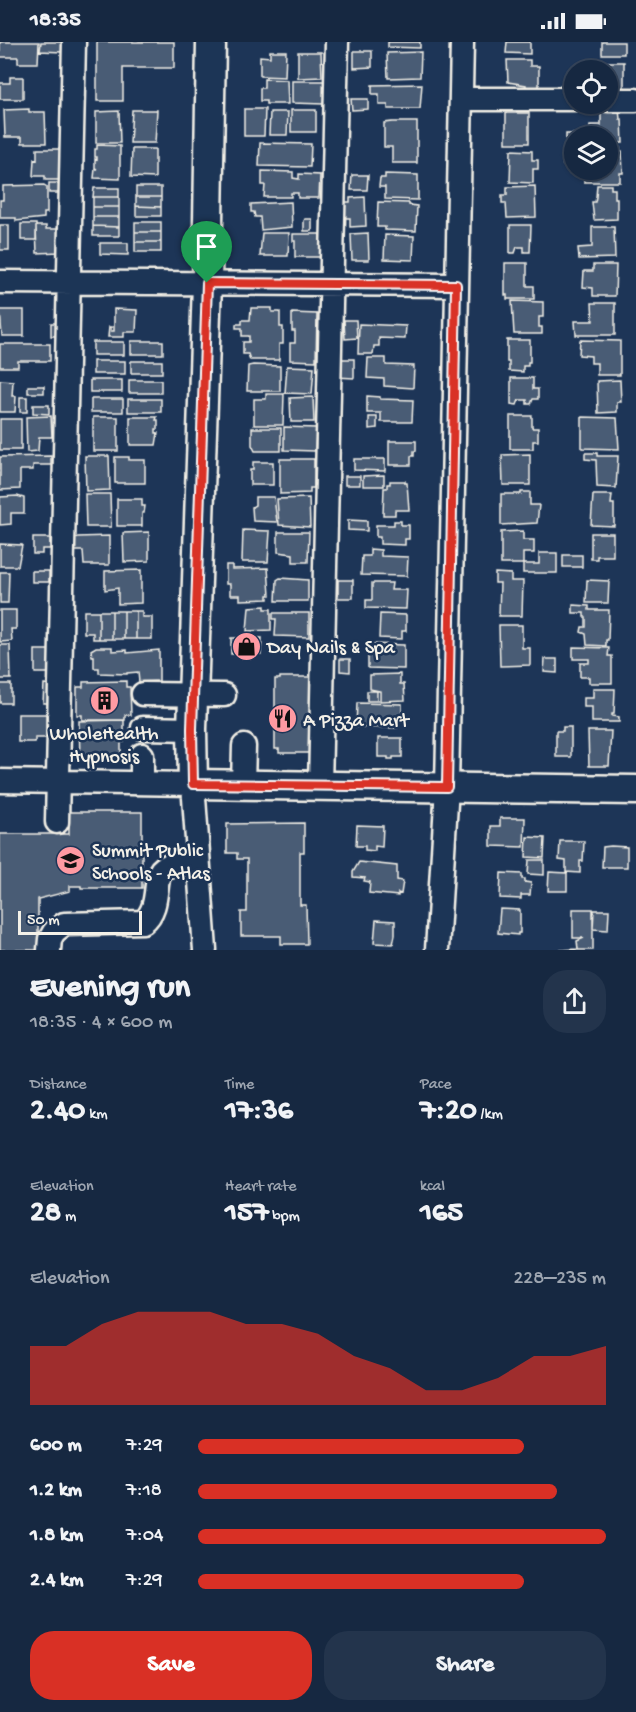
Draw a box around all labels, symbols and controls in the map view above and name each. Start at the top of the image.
text: 18:35 [30,8,81,34]
map controls [564,60,618,180]
button: locate [564,60,618,114]
button: layers [564,126,618,180]
pin [181,221,232,283]
icon: arrive [190,230,223,263]
shop icon: Day Nails & Spa [230,630,262,662]
place label: Day Nails & Spa [265,638,396,661]
building icon: WholeHealth Hypnosis [88,685,120,717]
restaurant icon: A Pizza Mart [266,703,298,735]
place label: A Pizza Mart [303,711,410,734]
place label: WholeHealth Hypnosis [49,724,159,770]
place label: Summit Public Schools - Atlas [92,841,211,887]
school or university icon: Summit Public Schools - Atlas [55,844,87,876]
scale bar [18,908,142,935]
text: 50 m [27,912,60,931]
text: Evening run [30,970,190,1008]
button: share [543,970,606,1033]
text: 18:35 · 4 × 600 m [30,1012,172,1035]
text: Distance [30,1076,87,1095]
text: Time [225,1076,254,1095]
text: Pace [420,1076,451,1095]
text: 2.40 [30,1095,85,1130]
text: 17:36 [225,1095,293,1130]
text: 7:20 [420,1095,477,1130]
text: km [85,1106,108,1125]
text: /km [477,1106,503,1125]
text: Elevation [30,1178,94,1197]
text: Heart rate [225,1178,297,1197]
text: kcal [420,1178,445,1197]
text: 28 [30,1197,61,1232]
text: 157 [225,1197,269,1232]
text: 165 [420,1197,463,1232]
text: m [61,1208,76,1227]
text: bpm [269,1208,300,1227]
text: Elevation [30,1268,110,1291]
text: 228–235 m [514,1268,606,1291]
text: 600 m [30,1435,82,1458]
text: 7:29 [126,1435,163,1458]
text: 1.2 km [30,1480,82,1503]
text: 7:18 [126,1480,162,1503]
text: 1.8 km [30,1525,83,1548]
text: 7:04 [126,1525,164,1548]
text: 2.4 km [30,1570,83,1593]
text: 7:29 [126,1570,163,1593]
button: Save [30,1631,312,1700]
button: Share [324,1631,606,1700]

